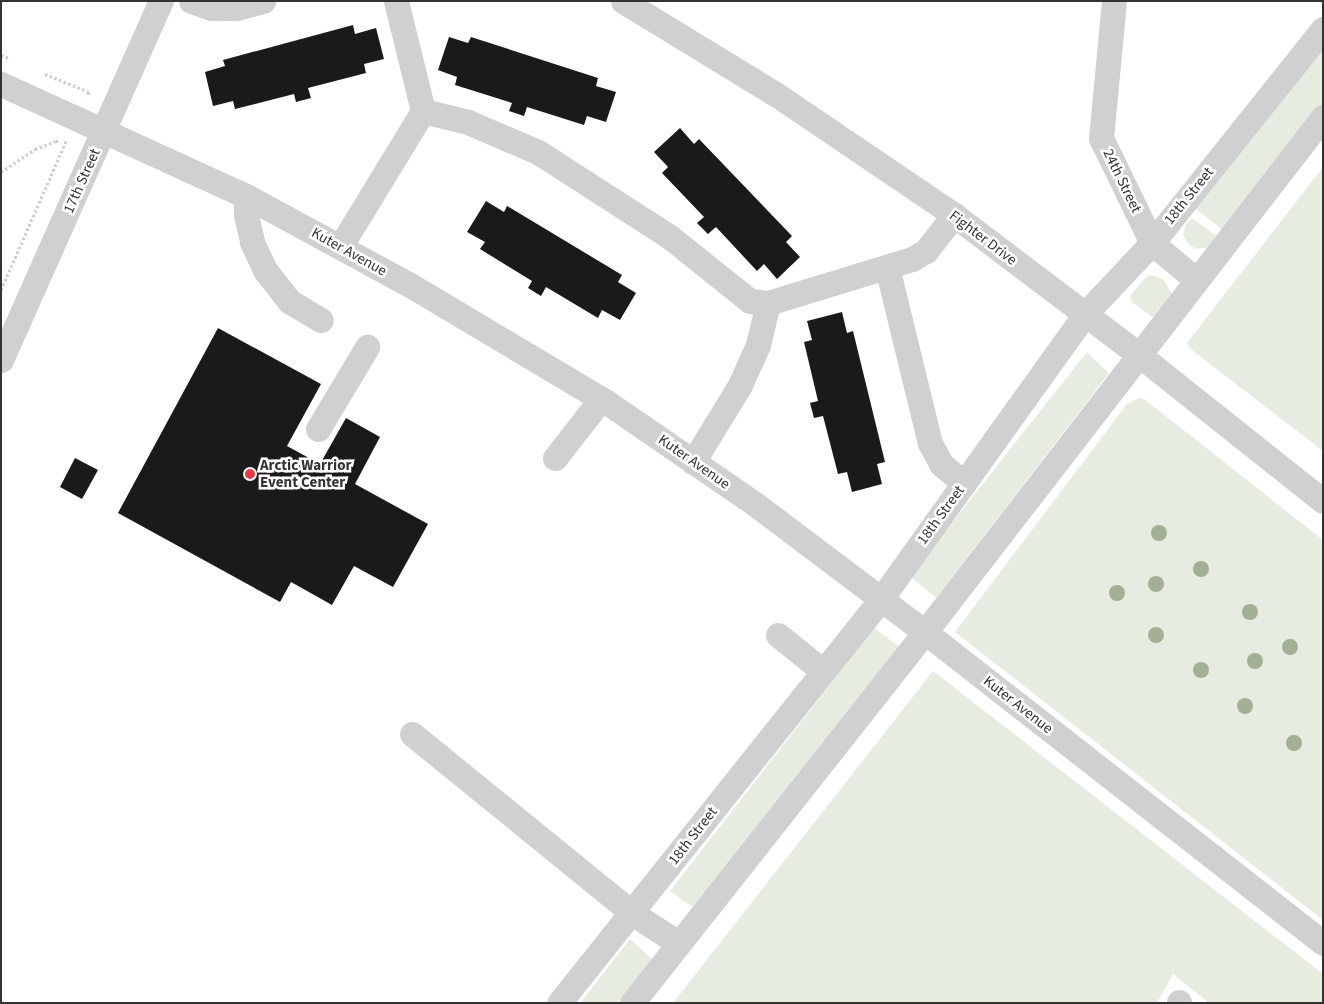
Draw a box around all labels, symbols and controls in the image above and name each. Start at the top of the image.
street label: 17th Street [60,146,104,216]
street label: 24th Street [1099,146,1145,216]
street label: 18th Street [1160,164,1218,228]
street label: Fighter Drive [946,207,1020,269]
street label: Kuter Avenue [308,224,390,280]
street label: Kuter Avenue [655,431,733,493]
place label: Arctic Warrior Event Center [260,456,351,491]
marker: Arctic Warrior Event Center [244,468,256,480]
street label: 18th Street [914,482,968,548]
street label: Kuter Avenue [980,672,1056,738]
street label: 18th Street [665,803,721,869]

